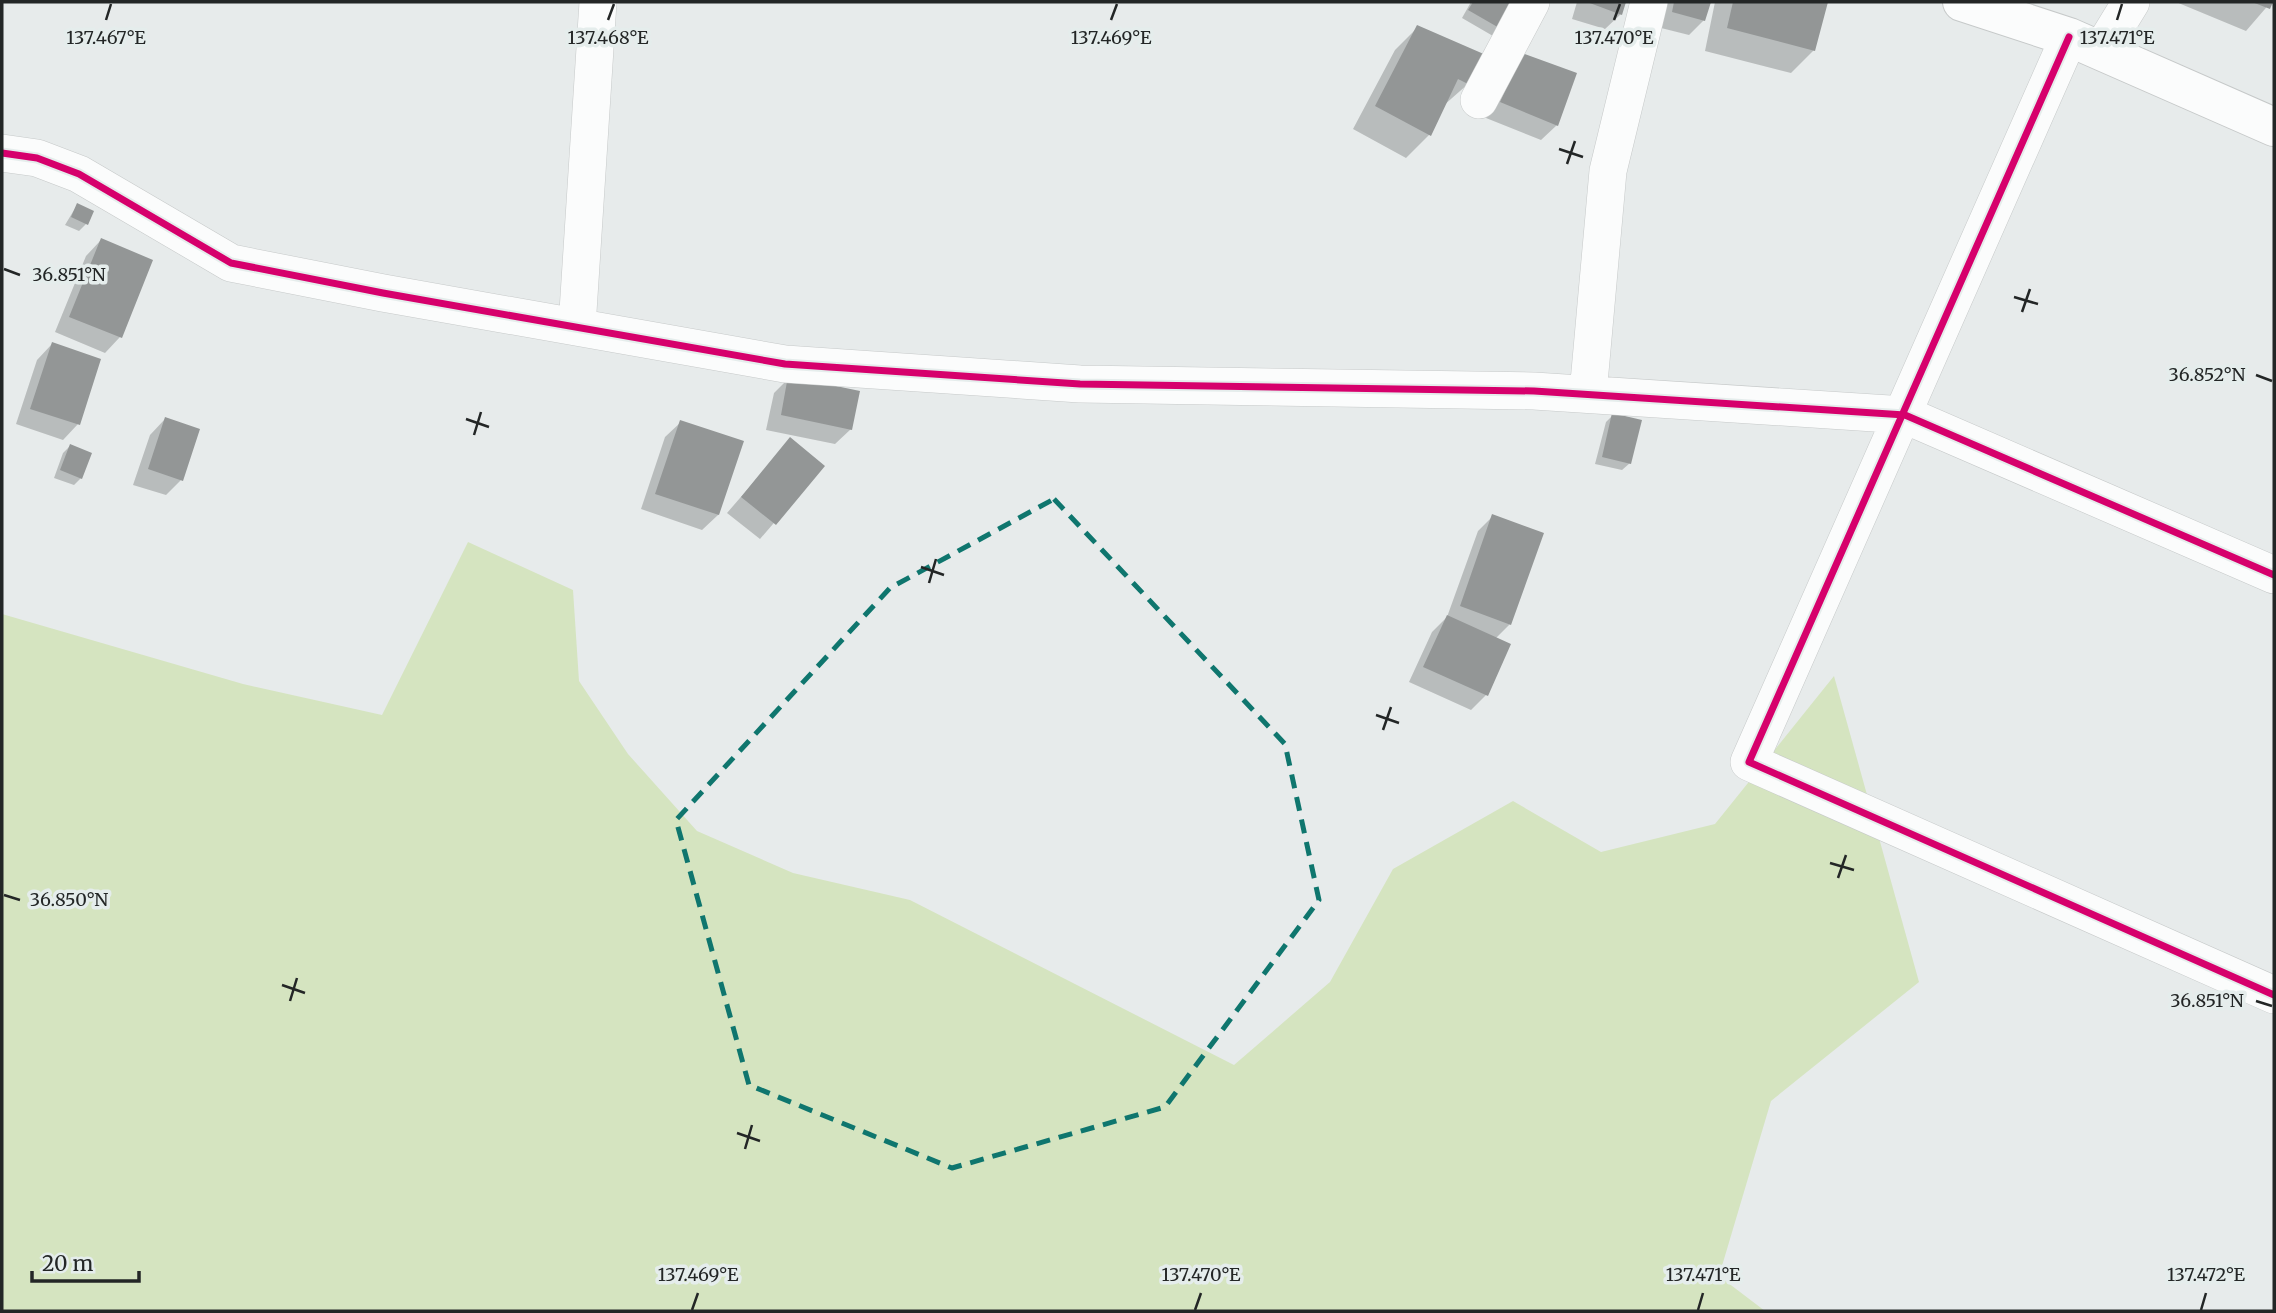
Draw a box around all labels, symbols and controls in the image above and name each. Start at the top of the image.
text: 137.467°E [66,26,146,49]
text: 137.468°E [568,26,649,49]
text: 137.469°E [1071,26,1152,49]
text: 137.470°E [1575,26,1654,49]
text: 137.471°E [2080,26,2155,49]
text: 36.851°N [32,263,106,286]
text: 36.852°N [2169,363,2245,386]
text: 36.850°N [30,888,108,911]
text: 36.851°N [2170,989,2244,1012]
scale bar [32,1240,138,1284]
text: 20 m [42,1250,94,1277]
text: 137.469°E [658,1263,739,1286]
text: 137.470°E [1162,1263,1241,1286]
text: 137.471°E [1666,1263,1741,1286]
text: 137.472°E [2167,1263,2246,1286]

